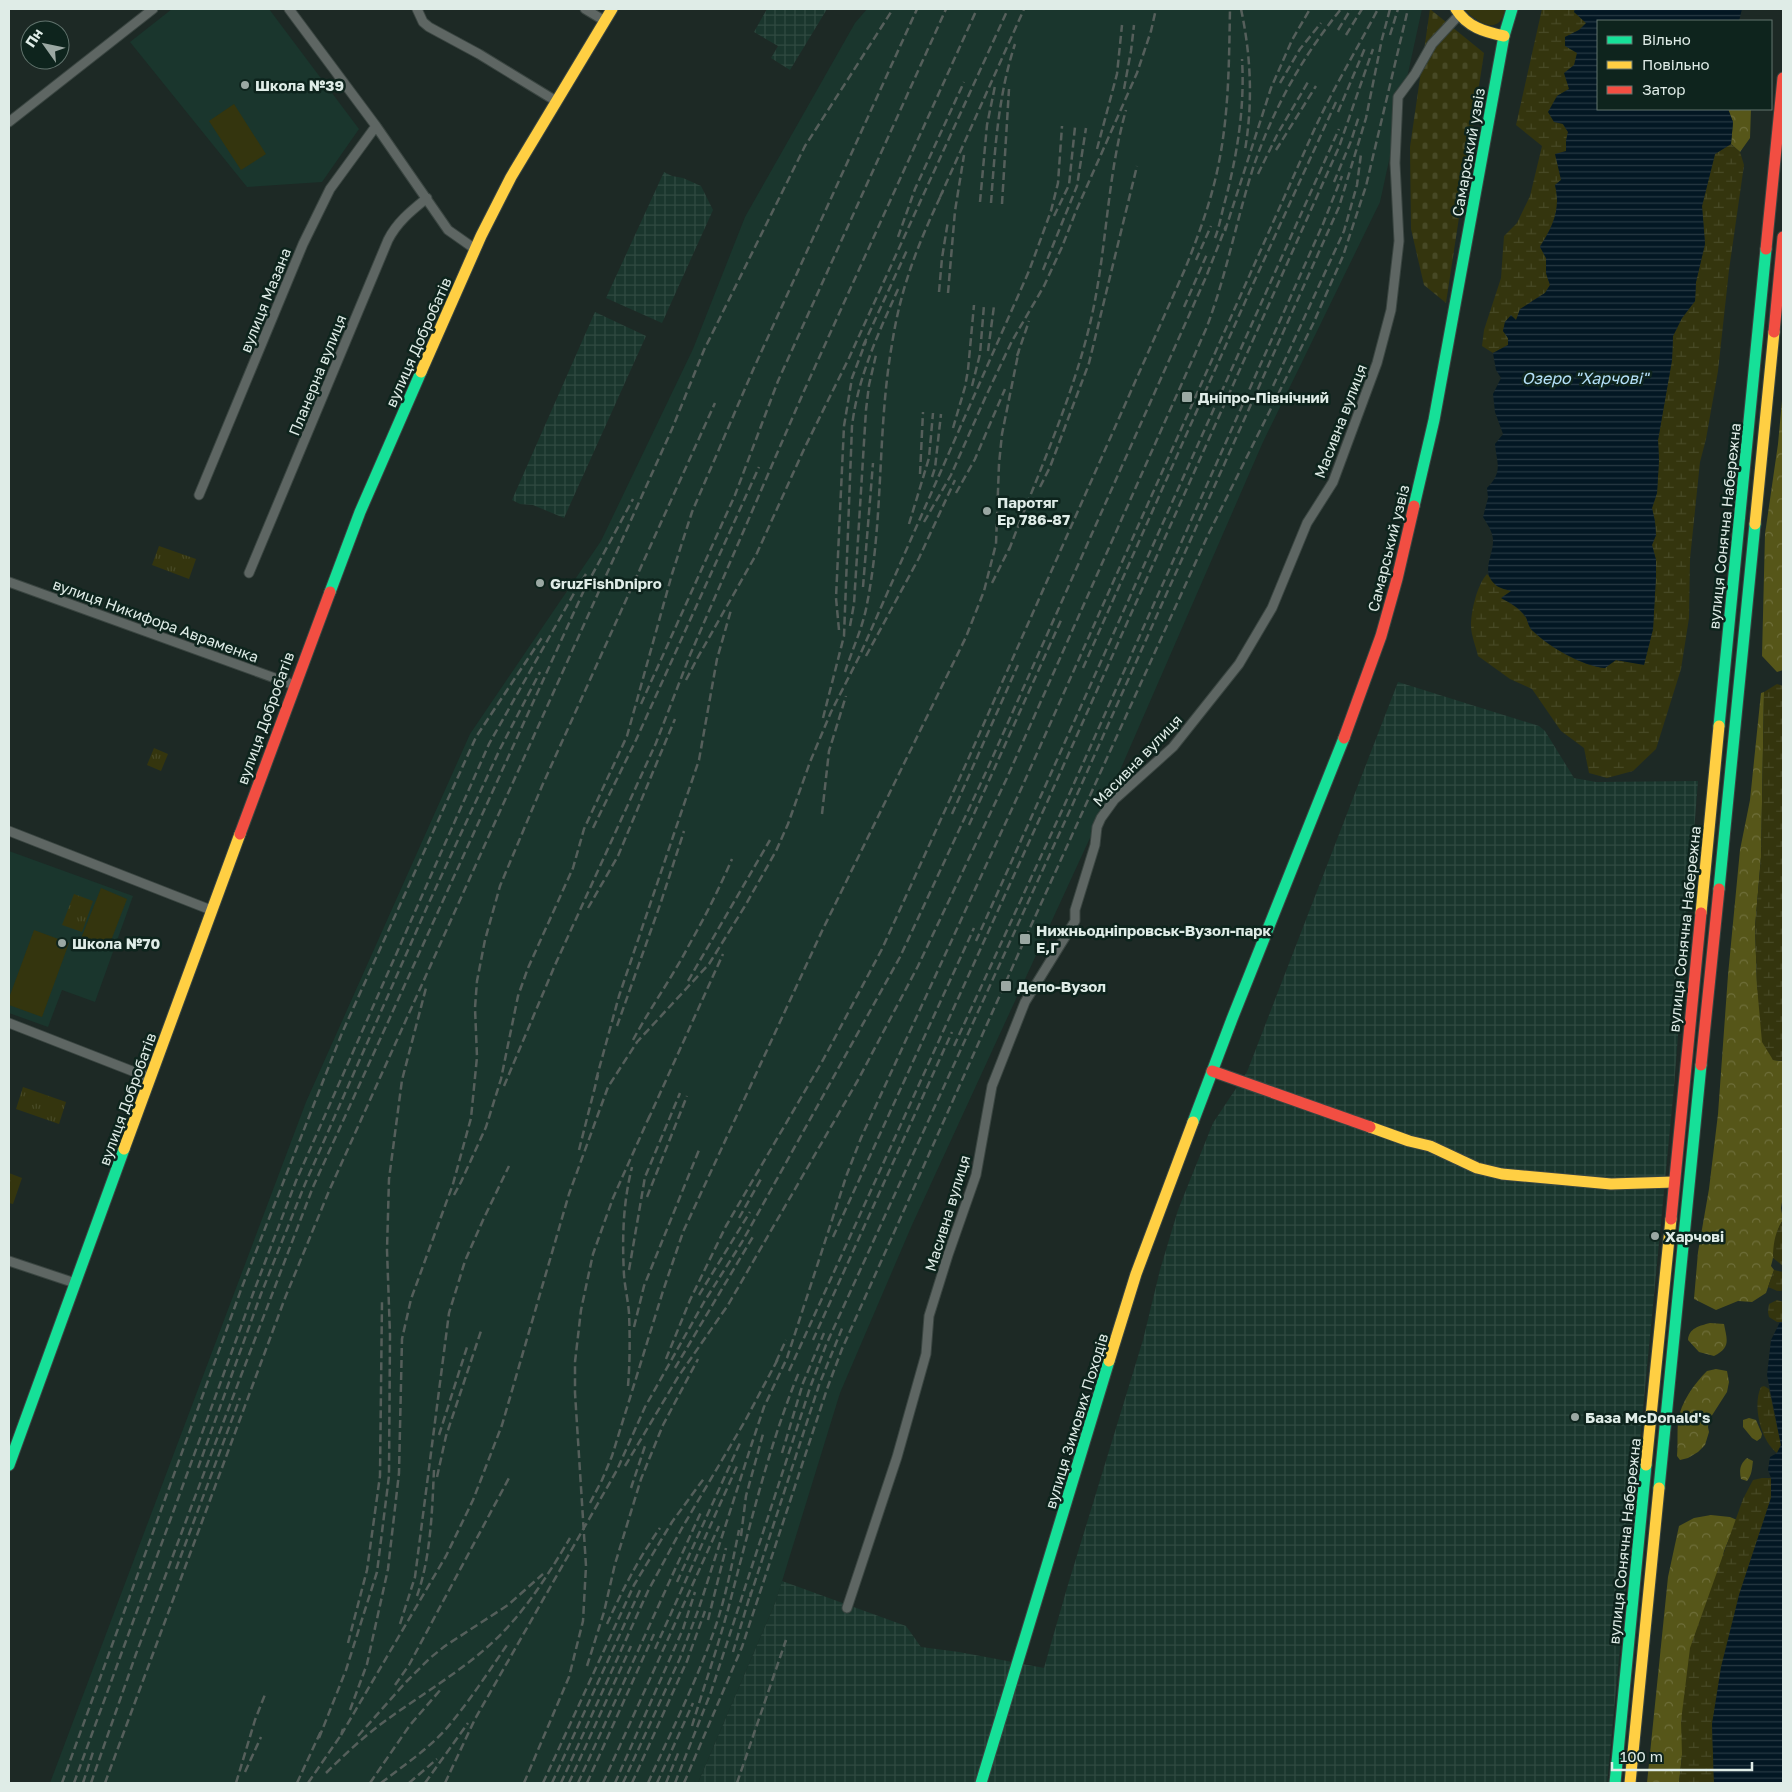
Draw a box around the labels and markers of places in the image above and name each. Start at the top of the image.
place label: Школа №39 [255,76,344,94]
marker: Школа №39 [239,79,251,91]
place label: Дніпро-Північний [1198,388,1329,406]
marker: Дніпро-Північний [1180,390,1194,404]
place label: Паротяг Ер 786-87 [997,493,1070,528]
marker: Паротяг Ер 786-87 [981,505,993,517]
place label: GruzFishDnipro [550,574,662,592]
marker: GruzFishDnipro [534,577,546,589]
place label: Нижньодніпровськ-Вузол-парк Е,Г [1036,921,1272,956]
marker: Нижньодніпровськ-Вузол-парк Е,Г [1018,932,1032,946]
place label: Школа №70 [72,934,160,952]
marker: Школа №70 [56,937,68,949]
place label: Депо-Вузол [1017,977,1106,995]
marker: Депо-Вузол [999,979,1013,993]
place label: Харчові [1665,1227,1724,1245]
marker: Харчові [1649,1230,1661,1242]
place label: База McDonald's [1585,1408,1710,1426]
marker: База McDonald's [1569,1411,1581,1423]

